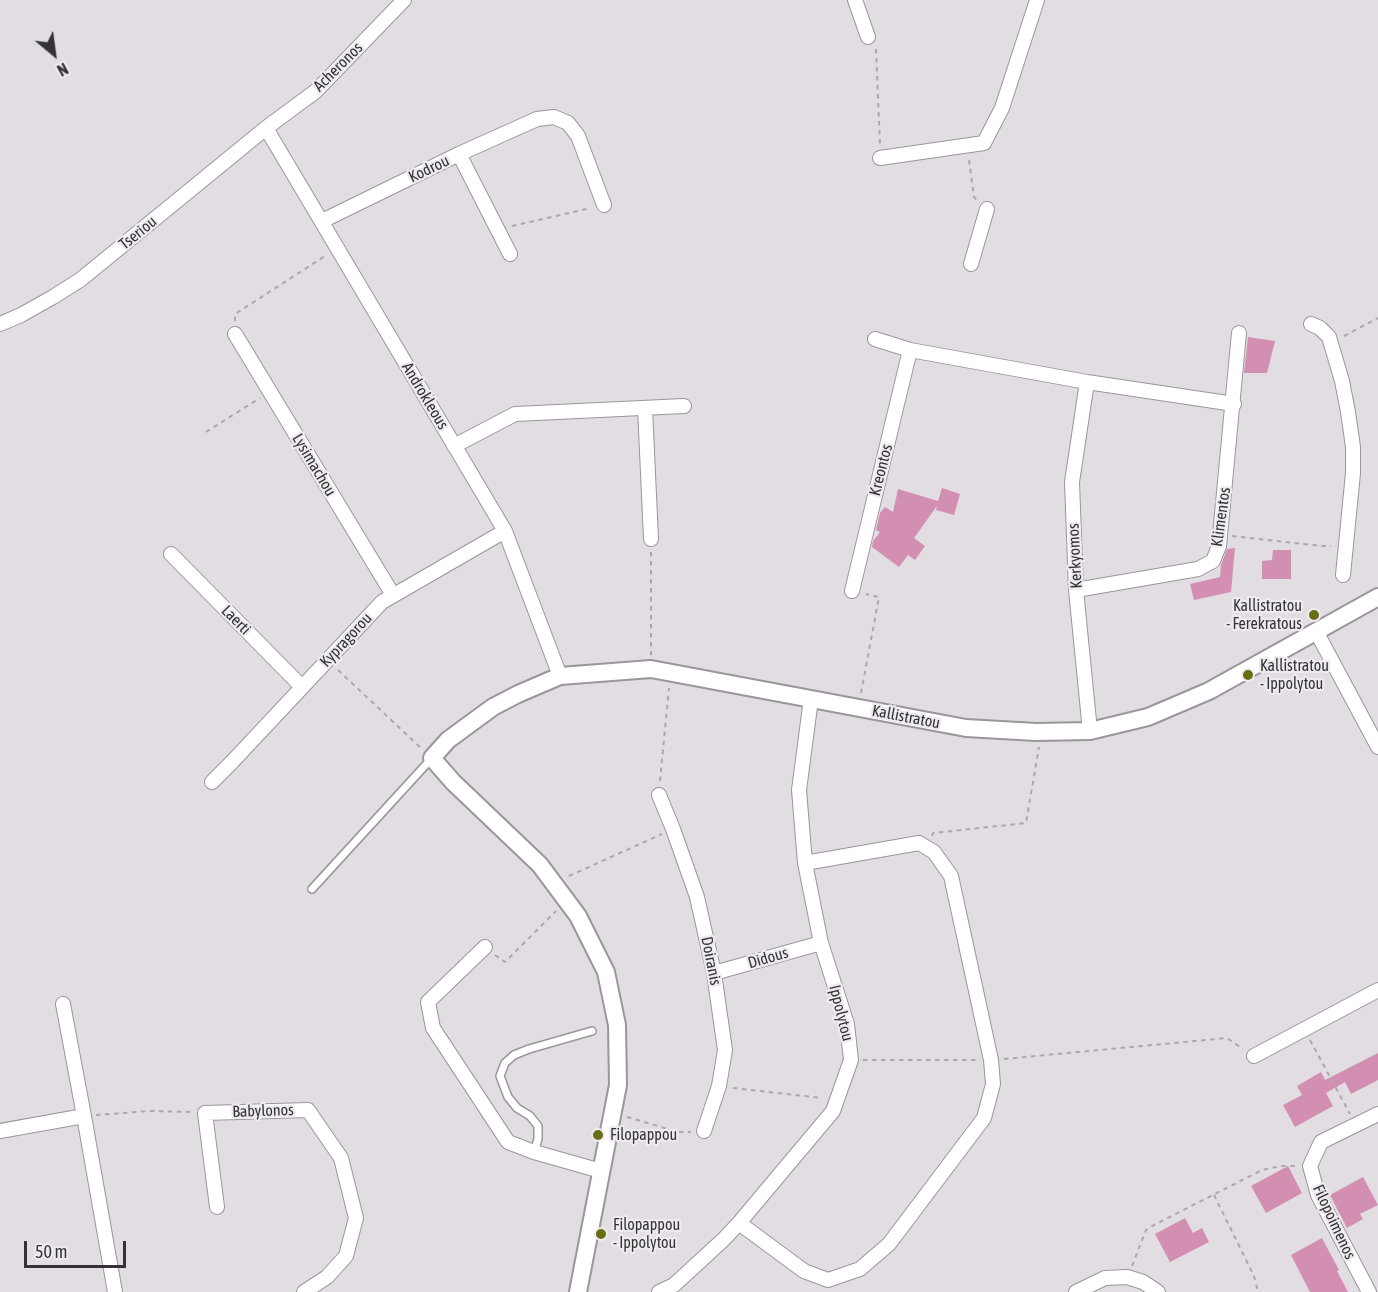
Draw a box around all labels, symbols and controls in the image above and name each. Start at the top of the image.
north arrow [24,24,84,84]
street label: Acheronos [309,38,367,96]
text: N [54,60,71,80]
street label: Kodrou [406,151,452,187]
street label: Tseriou [115,212,161,254]
street label: Androkleous [398,359,452,433]
street label: Lysimachou [288,430,340,500]
street label: Kreontos [865,442,897,498]
street label: Klimentos [1207,486,1235,548]
street label: Kerkyomos [1064,523,1086,589]
place label: Kallistratou - Ferekratous [1226,596,1302,634]
street label: Laerti [217,601,255,639]
marker: Kallistratou - Ferekratous [1307,608,1321,622]
street label: Kypragorou [316,609,376,671]
place label: Kallistratou - Ippolytou [1260,656,1329,694]
marker: Kallistratou - Ippolytou [1241,668,1255,682]
street label: Kallistratou [870,701,942,733]
street label: Doiranis [697,935,725,987]
street label: Didous [746,943,790,973]
street label: Ippolytou [825,983,857,1043]
street label: Babylonos [232,1100,294,1122]
place label: Filopappou [610,1125,677,1145]
marker: Filopappou [591,1128,605,1142]
street label: Filopoimenos [1308,1182,1360,1262]
place label: Filopappou - Ippolytou [613,1215,680,1253]
marker: Filopappou - Ippolytou [594,1227,608,1241]
scale bar [27,1229,129,1267]
text: 50 m [35,1241,67,1262]

